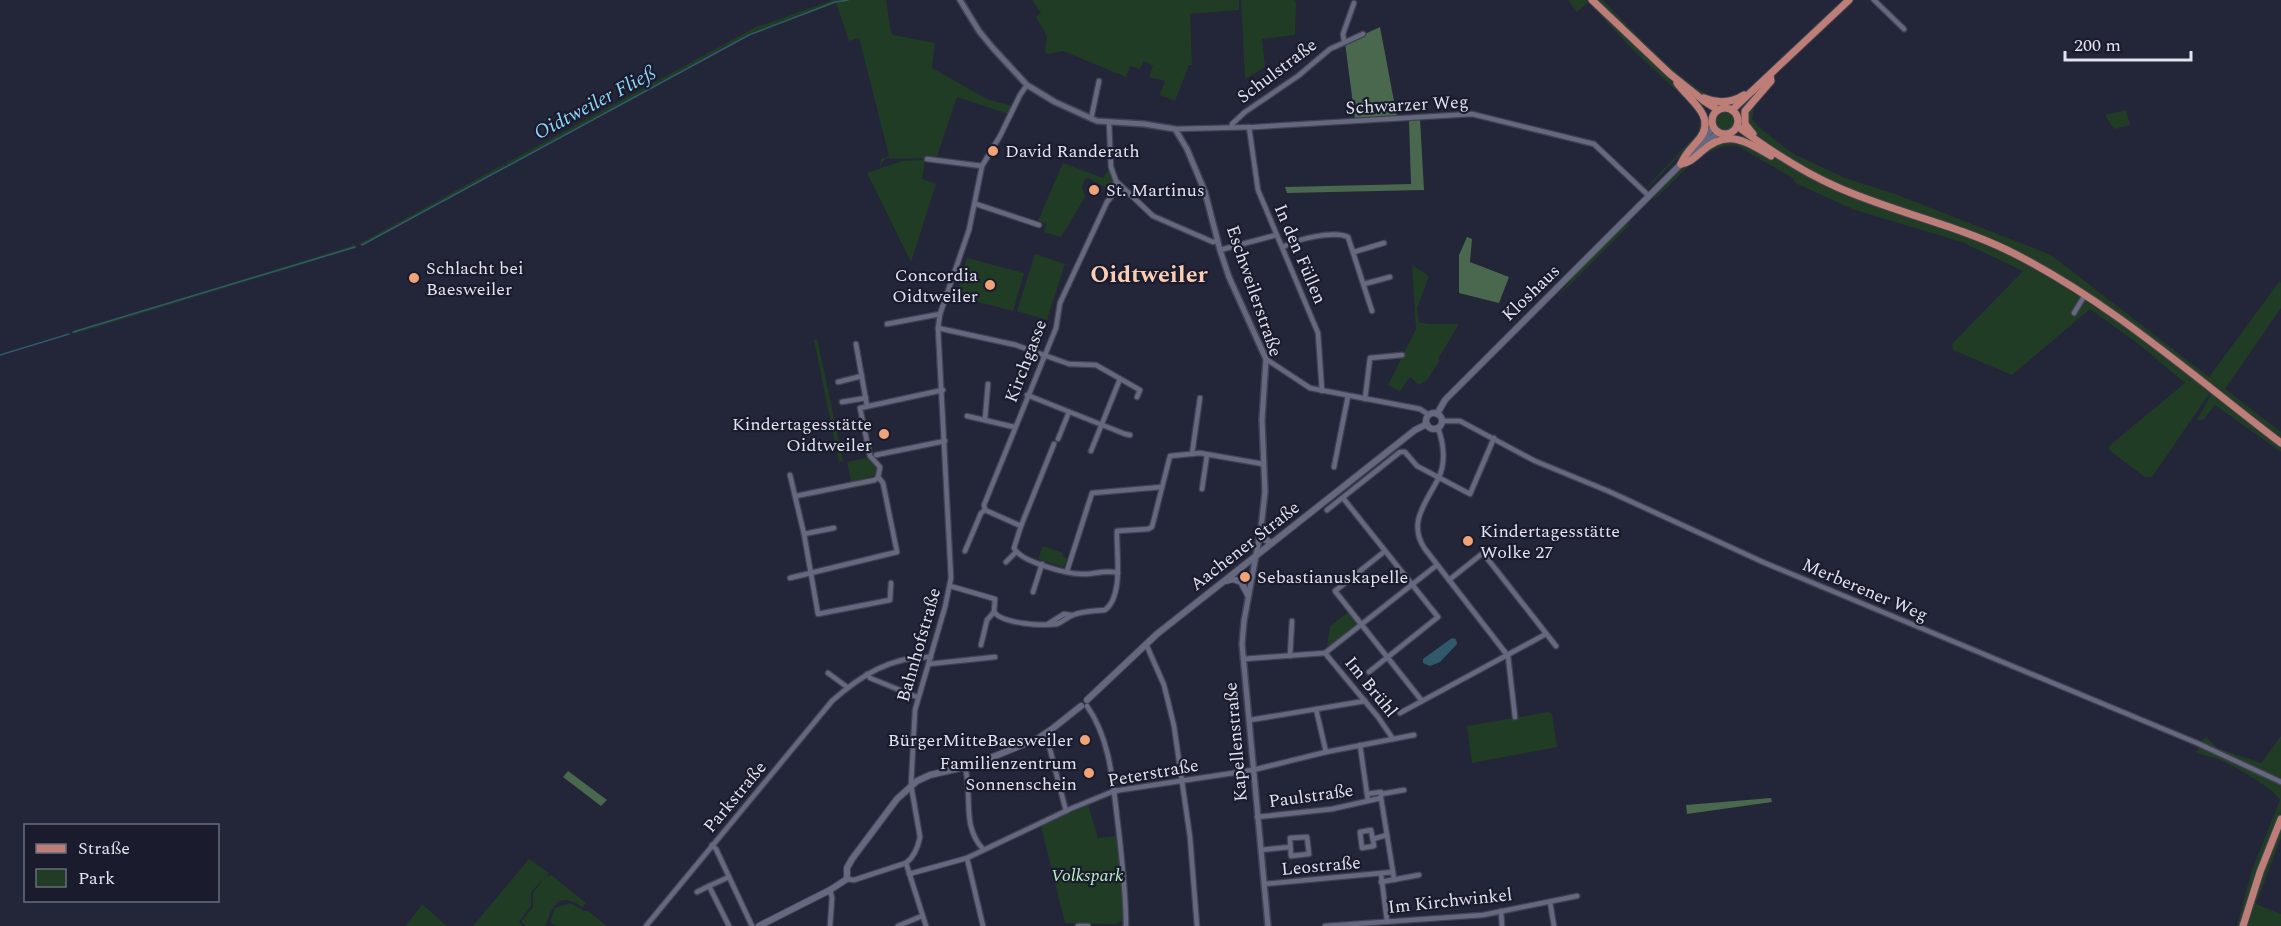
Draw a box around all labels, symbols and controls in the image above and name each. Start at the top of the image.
scale bar [2065,24,2191,62]
street label: Schulstraße [1231,32,1323,110]
text: 200 m [2074,32,2121,59]
water label: Oidtweiler Fließ [529,58,662,148]
street label: Schwarzer Weg [1345,88,1469,122]
place label: David Randerath [1005,138,1140,165]
marker: David Randerath [986,144,1000,158]
place label: St. Martinus [1106,177,1205,204]
marker: St. Martinus [1087,183,1101,197]
street label: In den Füllen [1267,200,1333,308]
street label: Eschweilerstraße [1219,222,1289,360]
place label: Schlacht bei Baesweiler [426,255,524,303]
district label: Oidtweiler [1090,257,1209,293]
street label: Kloshaus [1496,258,1566,328]
place label: Concordia Oidtweiler [892,262,978,310]
marker: Schlacht bei Baesweiler [407,271,421,285]
marker: Concordia Oidtweiler [983,278,997,292]
street label: Kirchgasse [998,316,1054,406]
place label: Kindertagesstätte Oidtweiler [732,411,872,459]
marker: Kindertagesstätte Oidtweiler [877,427,891,441]
street label: Aachener Straße [1184,494,1306,598]
place label: Kindertagesstätte Wolke 27 [1480,518,1620,566]
marker: Kindertagesstätte Wolke 27 [1461,534,1475,548]
street label: Merberener Weg [1798,551,1932,629]
place label: Sebastianuskapelle [1257,564,1408,591]
marker: Sebastianuskapelle [1238,570,1252,584]
street label: Bahnhofstraße [890,585,948,705]
street label: Im Brühl [1338,651,1404,723]
street label: Kapellenstraße [1217,681,1255,803]
place label: BürgerMitteBaesweiler [888,727,1073,754]
marker: BürgerMitteBaesweiler [1078,733,1092,747]
place label: Familienzentrum Sonnenschein [939,750,1077,798]
street label: Peterstraße [1105,752,1201,794]
street label: Parkstraße [697,755,773,839]
marker: Familienzentrum Sonnenschein [1082,766,1096,780]
street label: Paulstraße [1267,777,1355,815]
legend [24,824,219,902]
text: Straße [78,835,130,862]
street label: Leostraße [1280,849,1362,883]
park label: Volkspark [1051,862,1124,889]
text: Park [78,865,115,892]
street label: Im Kirchwinkel [1387,881,1513,921]

